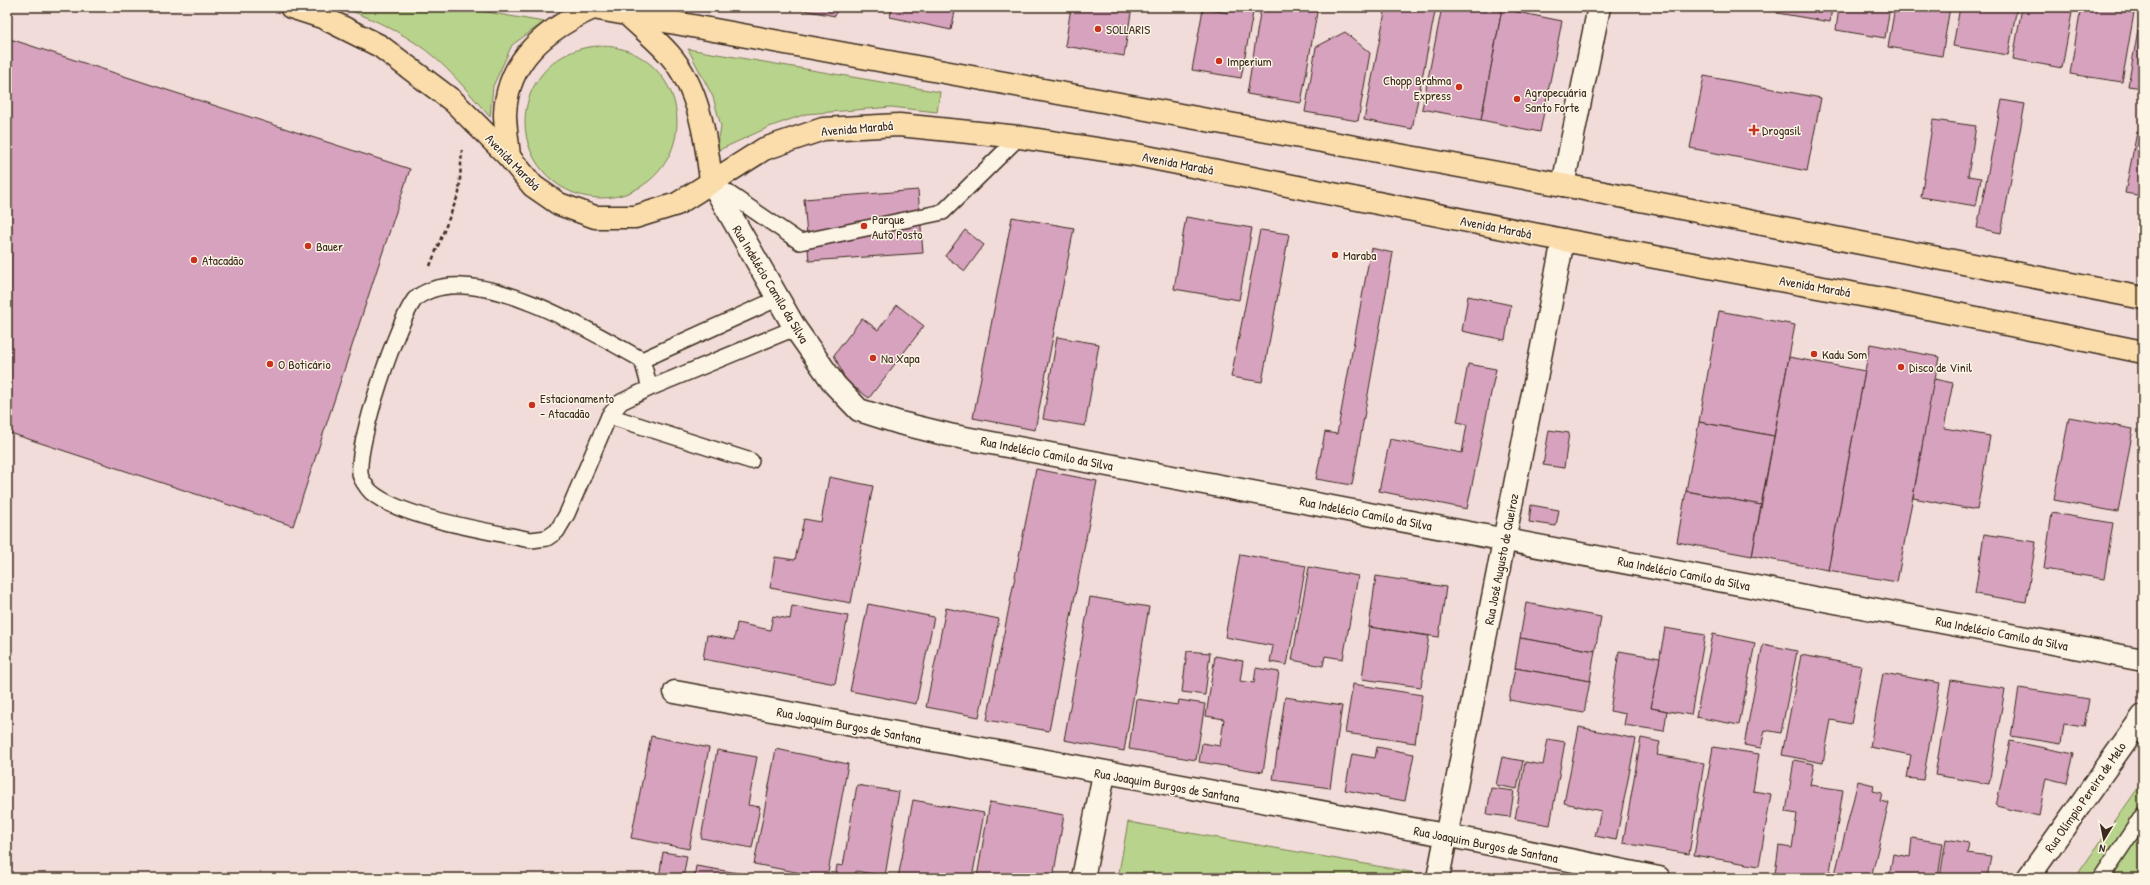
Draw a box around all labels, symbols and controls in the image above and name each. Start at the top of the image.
place label: SOLLARIS [1106,20,1150,38]
marker: SOLLARIS [1093,24,1103,34]
place label: Imperium [1227,52,1272,70]
marker: Imperium [1214,56,1224,66]
place label: Chopp Brahma Express [1383,71,1451,104]
marker: Chopp Brahma Express [1454,82,1464,92]
place label: Agropecuária Santo Forte [1525,83,1586,116]
marker: Agropecuária Santo Forte [1512,94,1522,104]
street label: Avenida Marabá [820,116,894,140]
place label: Drogasil [1762,121,1801,139]
marker: Drogasil [1749,125,1759,135]
street label: Avenida Marabá [482,130,544,194]
street label: Avenida Marabá [1141,147,1215,179]
place label: Parque Auto Posto [872,210,922,243]
street label: Avenida Marabá [1459,211,1533,243]
marker: Parque Auto Posto [859,221,869,231]
street label: Rua Indelécio Camilo da Silva [729,222,813,346]
place label: Bauer [316,237,343,255]
marker: Bauer [303,241,313,251]
place label: Maraba [1343,246,1376,264]
marker: Maraba [1330,250,1340,260]
place label: Atacadão [202,251,243,269]
marker: Atacadão [189,255,199,265]
street label: Avenida Marabá [1778,271,1852,301]
place label: Kadu Som [1822,345,1867,363]
place label: Na Xapa [881,349,920,367]
marker: Kadu Som [1809,349,1819,359]
marker: Na Xapa [868,353,878,363]
place label: O Boticário [278,355,331,373]
place label: Disco de Vinil [1909,358,1973,376]
marker: O Boticário [265,359,275,369]
marker: Disco de Vinil [1896,362,1906,372]
place label: Estacionamento - Atacadão [540,389,614,422]
marker: Estacionamento - Atacadão [527,400,537,410]
street label: Rua Indelécio Camilo da Silva [979,431,1115,475]
street label: Rua Indelécio Camilo da Silva [1298,491,1434,535]
street label: Rua José Augusto de Queiroz [1479,491,1523,626]
street label: Rua Indelécio Camilo da Silva [1616,551,1752,595]
street label: Rua Indelécio Camilo da Silva [1934,611,2070,655]
street label: Rua Joaquim Burgos de Santana [775,702,923,748]
street label: Rua Olímpio Pereira de Melo [2040,738,2130,856]
street label: Rua Joaquim Burgos de Santana [1093,763,1241,807]
north arrow [2084,819,2124,859]
street label: Rua Joaquim Burgos de Santana [1412,821,1560,867]
text: N [2098,841,2106,856]

